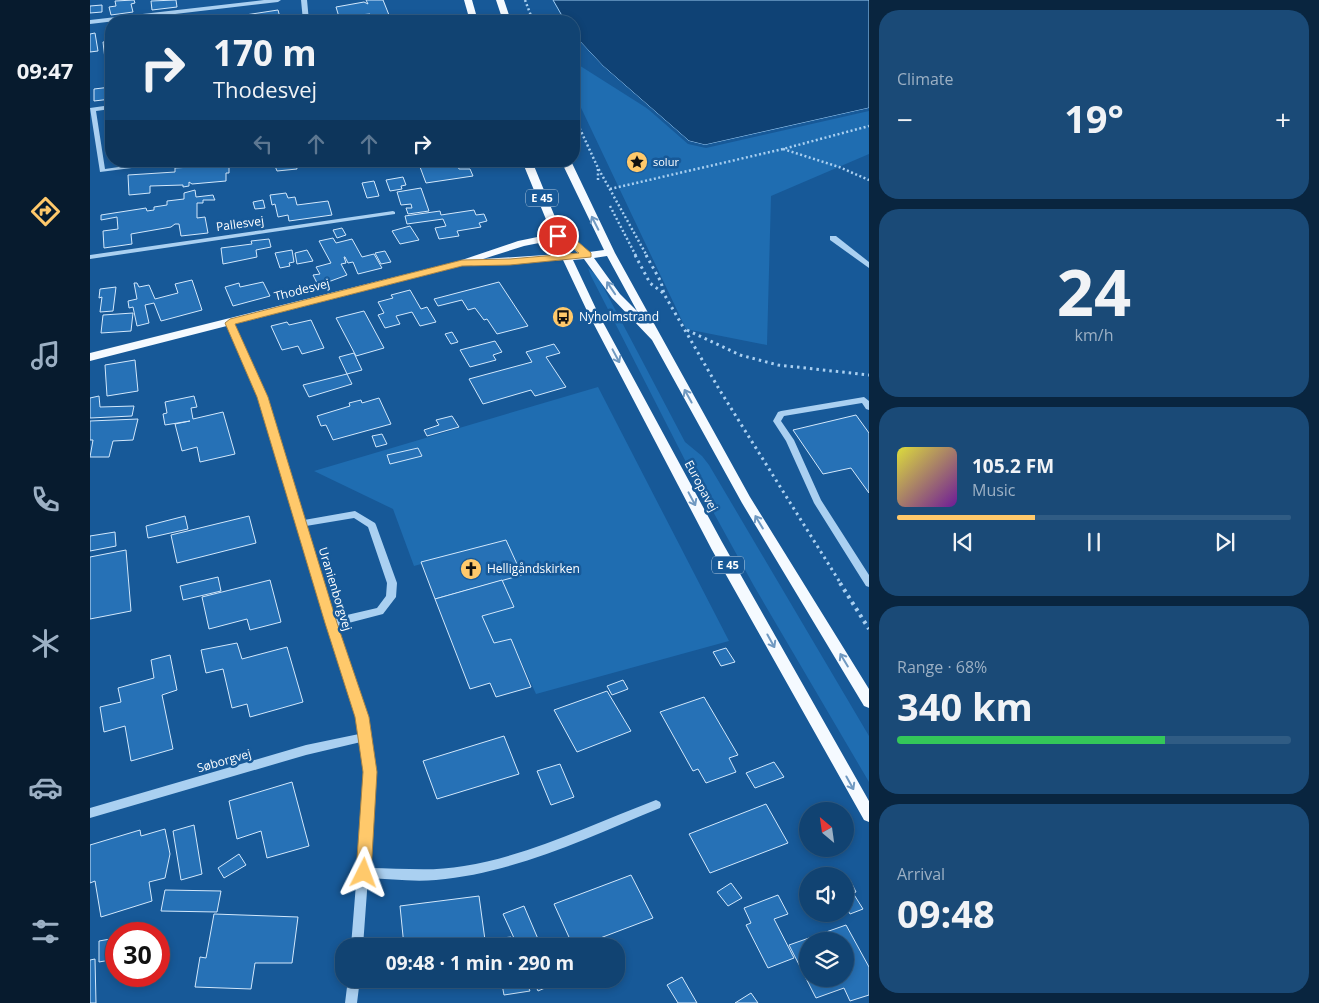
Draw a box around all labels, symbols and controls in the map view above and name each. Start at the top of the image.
text: 170 m [213,29,317,76]
icon: right [130,35,195,100]
text: 09:47 [17,55,73,85]
text: Climate [897,68,954,90]
text: Thodesvej [213,74,317,104]
text: 19° [1064,92,1124,144]
text: − [897,100,913,138]
text: + [1275,100,1291,138]
icon: left [249,130,277,158]
icon: ahead [302,130,330,158]
icon: ahead [355,130,383,158]
icon: right [408,130,436,158]
place icon: solur [625,150,649,174]
place label: solur [653,154,679,169]
road number: E 45 [526,190,558,207]
icon: directions [28,194,63,229]
street label: Pallesvej [215,212,265,235]
pin [537,215,579,257]
one-way arrow [590,216,600,231]
icon: arrive [544,222,572,250]
text: 24 [1057,247,1131,335]
street label: Thodesvej [272,274,331,305]
one-way arrow [606,281,616,295]
bus stop icon: Nyholmstrand [551,305,575,329]
place label: Nyholmstrand [579,308,659,325]
text: km/h [1075,324,1113,346]
icon: music [28,338,63,373]
one-way arrow [611,348,621,363]
one-way arrow [683,388,693,403]
text: 105.2 FM [972,453,1054,479]
street label: Europavej [681,457,722,514]
text: Music [972,479,1016,501]
icon: phone [28,482,63,517]
one-way arrow [688,491,697,506]
one-way arrow [754,515,764,529]
icon: previous [949,528,977,556]
icon: pause [1080,528,1108,556]
icon: next [1211,528,1239,556]
street label: Uranienborgvej [315,545,356,633]
road number: E 45 [712,556,744,574]
church icon: Helligåndskirken [459,557,483,581]
place label: Helligåndskirken [487,560,580,577]
icon: climate [28,626,63,661]
one-way arrow [766,634,776,648]
one-way arrow [838,654,848,668]
text: Range · 68% [897,656,987,678]
text: 340 km [897,680,1033,732]
street label: Søborgvej [195,745,253,776]
icon: car [28,770,63,805]
one-way arrow [846,775,856,790]
north arrow [799,802,854,858]
map controls [799,802,854,987]
position arrow [337,846,389,898]
text: Arrival [897,863,945,885]
button: sound [799,867,854,922]
text: 09:48 [897,887,995,939]
icon: filters [28,914,63,949]
speed limit sign: 30 [105,922,170,987]
button: layers [799,932,854,987]
text: 09:48 · 1 min · 290 m [386,950,574,976]

